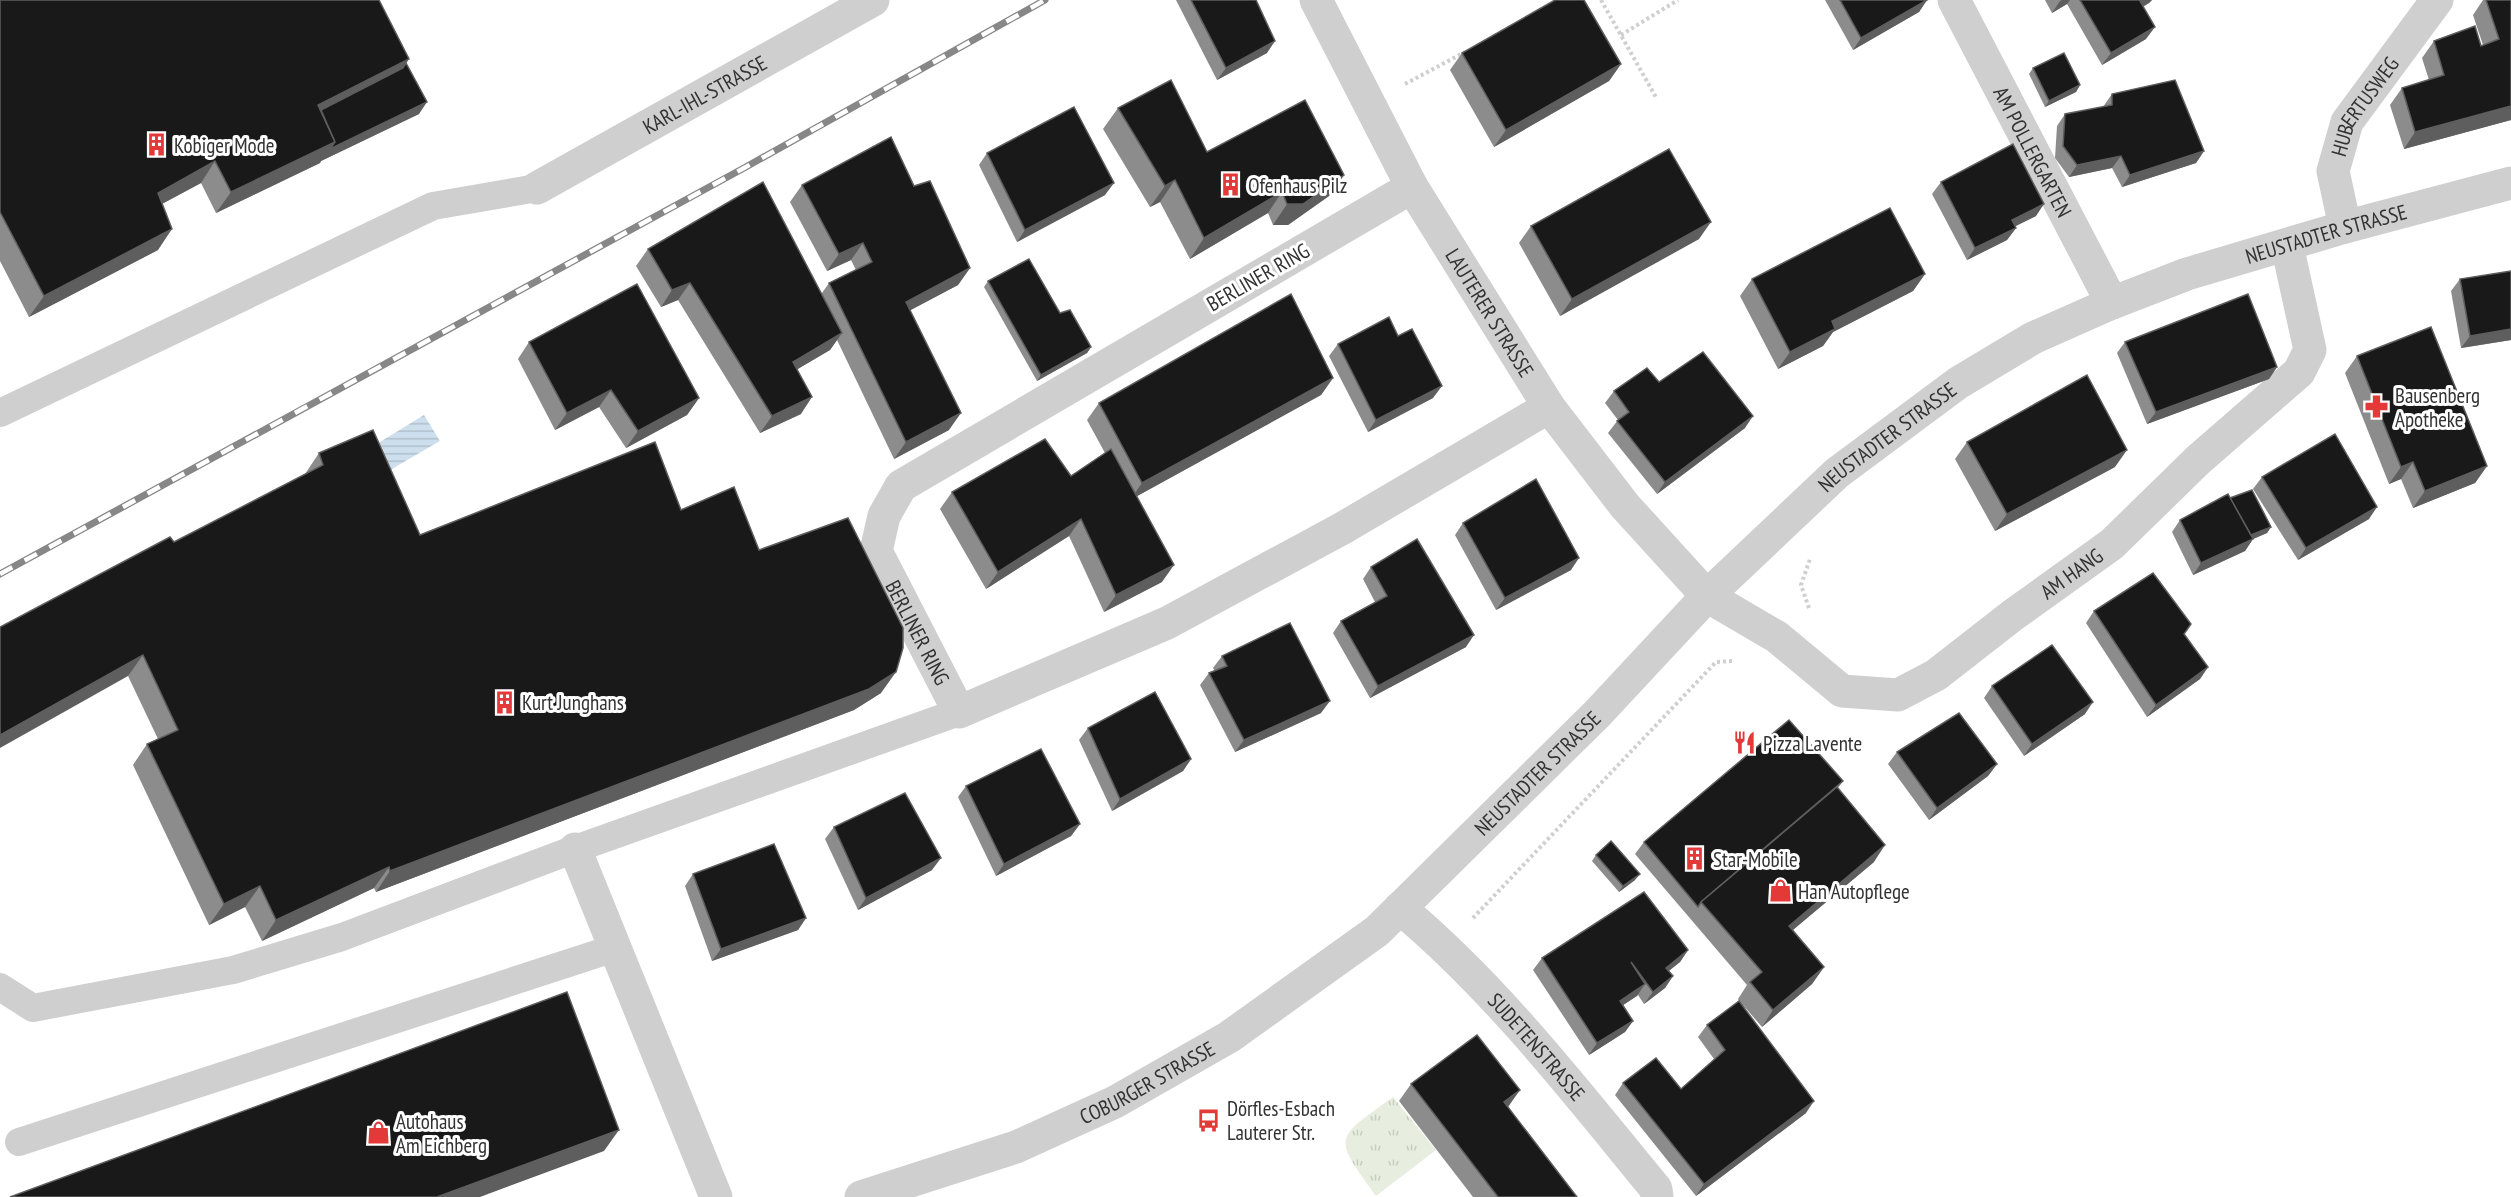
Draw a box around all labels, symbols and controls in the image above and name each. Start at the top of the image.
street label: KARL-IHL-STRASSE [638,49,771,140]
street label: HUBERTUSWEG [2324,51,2404,159]
street label: AM POLLERGARTEN [1988,82,2078,222]
building icon: Kobiger Mode [143,132,169,158]
place label: Kobiger Mode [174,132,274,159]
building icon: Ofenhaus Pilz [1217,172,1243,198]
place label: Ofenhaus Pilz [1248,172,1347,199]
street label: NEUSTADTER STRASSE [2242,198,2410,269]
street label: BERLINER RING [1202,237,1314,317]
street label: LAUTERER STRASSE [1440,243,1540,382]
street label: NEUSTADTER STRASSE [1812,376,1961,498]
place label: Bausenberg Apotheke [2395,382,2480,433]
pharmacy icon: Bausenberg Apotheke [2364,394,2390,420]
street label: AM HANG [2035,542,2108,605]
street label: BERLINER RING [880,575,956,689]
building icon: Kurt Junghans [491,689,517,715]
place label: Kurt Junghans [522,689,624,716]
street label: NEUSTADTER STRASSE [1468,705,1606,841]
restaurant icon: Pizza Lavente [1732,730,1758,756]
place label: Pizza Lavente [1763,730,1862,757]
building icon: Star-Mobile [1682,846,1708,872]
place label: Star-Mobile [1713,846,1798,873]
shop icon: Han Autopflege [1767,878,1793,904]
place label: Han Autopflege [1798,878,1910,905]
street label: SUDETENSTRASSE [1483,987,1591,1106]
street label: COBURGER STRASSE [1075,1035,1219,1130]
place label: Dörfles-Esbach Lauterer Str. [1227,1095,1335,1146]
bus stop icon: Dörfles-Esbach Lauterer Str. [1196,1107,1222,1133]
place label: Autohaus Am Eichberg [396,1108,487,1159]
shop icon: Autohaus Am Eichberg [365,1120,391,1146]

